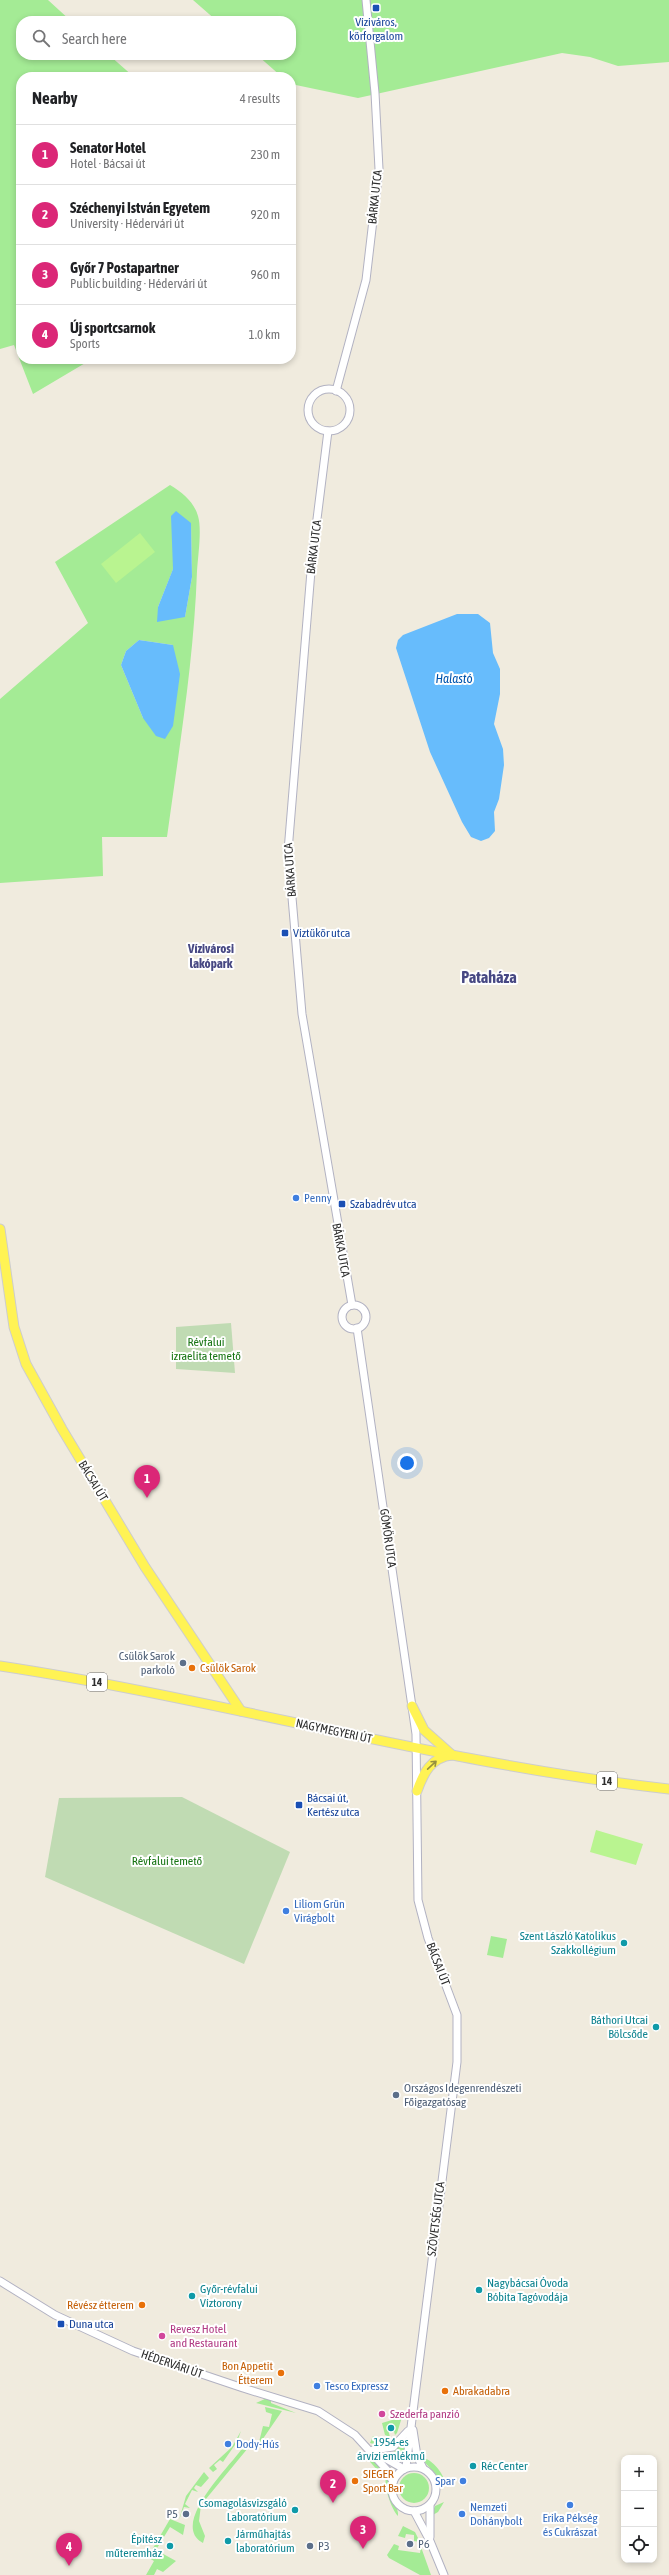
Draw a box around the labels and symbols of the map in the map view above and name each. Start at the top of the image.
marker: Víziváros, körforgalom [371,3,381,13]
place label: Víziváros, körforgalom [349,15,403,43]
street label: BÁRKA UTCA [365,169,385,225]
street label: BÁRKA UTCA [304,519,324,575]
water label: Halastó [435,671,473,686]
street label: BÁRKA UTCA [281,842,299,898]
place label: Víztükör utca [293,926,350,940]
marker: Víztükör utca [280,928,290,938]
district label: Vízivárosi lakópark [187,941,234,971]
district label: Pataháza [461,968,517,986]
place label: Penny [304,1191,332,1205]
marker: Penny [291,1193,301,1203]
place label: Szabadrév utca [350,1197,417,1211]
marker: Szabadrév utca [337,1199,347,1209]
street label: BÁRKA UTCA [329,1222,353,1278]
park label: Révfalui izraelita temető [171,1335,241,1363]
your location [397,1453,417,1473]
street label: BÁCSAI ÚT [75,1458,111,1504]
pin: 1 [134,1465,160,1498]
street label: GÖMÖR UTCA [377,1508,399,1569]
place label: Csülök Sarok parkoló [119,1649,176,1677]
marker: Csülök Sarok parkoló [178,1658,188,1668]
place label: Csülök Sarok [200,1661,257,1675]
marker: Csülök Sarok [187,1663,197,1673]
road number: 14 [87,1673,107,1691]
street label: NAGYMEGYERI ÚT [295,1716,374,1746]
one-way arrow [427,1760,437,1770]
road number: 14 [597,1772,617,1790]
place label: Bácsai út, Kertész utca [307,1791,360,1819]
marker: Bácsai út, Kertész utca [294,1800,304,1810]
park label: Révfalui temető [132,1854,203,1868]
place label: Liliom Grün Virágbolt [294,1897,345,1925]
marker: Liliom Grün Virágbolt [281,1906,291,1916]
place label: Szent László Katolikus Szakkollégium [520,1929,616,1957]
marker: Szent László Katolikus Szakkollégium [619,1938,629,1948]
street label: BÁCSAI ÚT [423,1941,453,1988]
place label: Báthori Utcai Bölcsőde [591,2013,648,2041]
marker: Báthori Utcai Bölcsőde [651,2022,661,2032]
place label: Országos Idegenrendészeti Főigazgatósag [404,2081,522,2109]
marker: Országos Idegenrendészeti Főigazgatósag [391,2090,401,2100]
street label: SZÖVETSÉG UTCA [424,2181,448,2257]
place label: Nagybácsai Óvoda Bóbita Tagóvodája [487,2276,568,2304]
place label: Győr-révfalui Víztorony [200,2282,258,2310]
marker: Nagybácsai Óvoda Bóbita Tagóvodája [474,2285,484,2295]
marker: Győr-révfalui Víztorony [187,2291,197,2301]
place label: Révész étterem [67,2298,134,2312]
marker: Révész étterem [137,2300,147,2310]
place label: Duna utca [69,2317,114,2331]
marker: Duna utca [56,2319,66,2329]
place label: Revesz Hotel and Restaurant [170,2322,238,2350]
marker: Revesz Hotel and Restaurant [157,2331,167,2341]
street label: HÉDERVÁRI ÚT [139,2347,205,2381]
place label: Bon Appetit Étterem [222,2359,274,2387]
marker: Bon Appetit Étterem [276,2368,286,2378]
place label: Tesco Expressz [325,2379,389,2393]
marker: Tesco Expressz [312,2381,322,2391]
place label: Abrakadabra [453,2384,510,2398]
marker: Abrakadabra [440,2386,450,2396]
place label: Szederfa panzió [390,2407,460,2421]
marker: Szederfa panzió [377,2409,387,2419]
marker: 1954-es árvízi emlékmű [386,2423,396,2433]
place label: 1954-es árvízi emlékmű [357,2435,425,2463]
place label: Dody-Hús [236,2437,279,2451]
marker: Dody-Hús [223,2439,233,2449]
place label: Réc Center [481,2459,528,2473]
marker: Réc Center [468,2461,478,2471]
place label: SIEGER Sport Bar [363,2467,403,2495]
pin: 2 [320,2470,346,2503]
place label: Spar [435,2474,455,2488]
marker: SIEGER Sport Bar [350,2476,360,2486]
marker: Spar [458,2476,468,2486]
place label: Csomagolásvizsgáló Laboratórium [198,2496,287,2524]
place label: Nemzeti Dohánybolt [470,2500,523,2528]
marker: Erika Pékség és Cukrászat [565,2500,575,2510]
marker: Csomagolásvizsgáló Laboratórium [290,2505,300,2515]
place label: P5 [166,2507,178,2521]
marker: P5 [181,2509,191,2519]
marker: Nemzeti Dohánybolt [457,2509,467,2519]
place label: Erika Pékség és Cukrászat [542,2511,598,2539]
pin: 3 [350,2516,376,2549]
place label: Járműhajtás laboratórium [236,2527,295,2555]
place label: Építész műteremház [105,2532,163,2560]
pin: 4 [56,2533,82,2566]
marker: Járműhajtás laboratórium [223,2536,233,2546]
place label: P6 [418,2537,430,2551]
place label: P3 [318,2539,330,2553]
marker: P6 [405,2539,415,2549]
marker: Építész műteremház [165,2541,175,2551]
marker: P3 [305,2541,315,2551]

